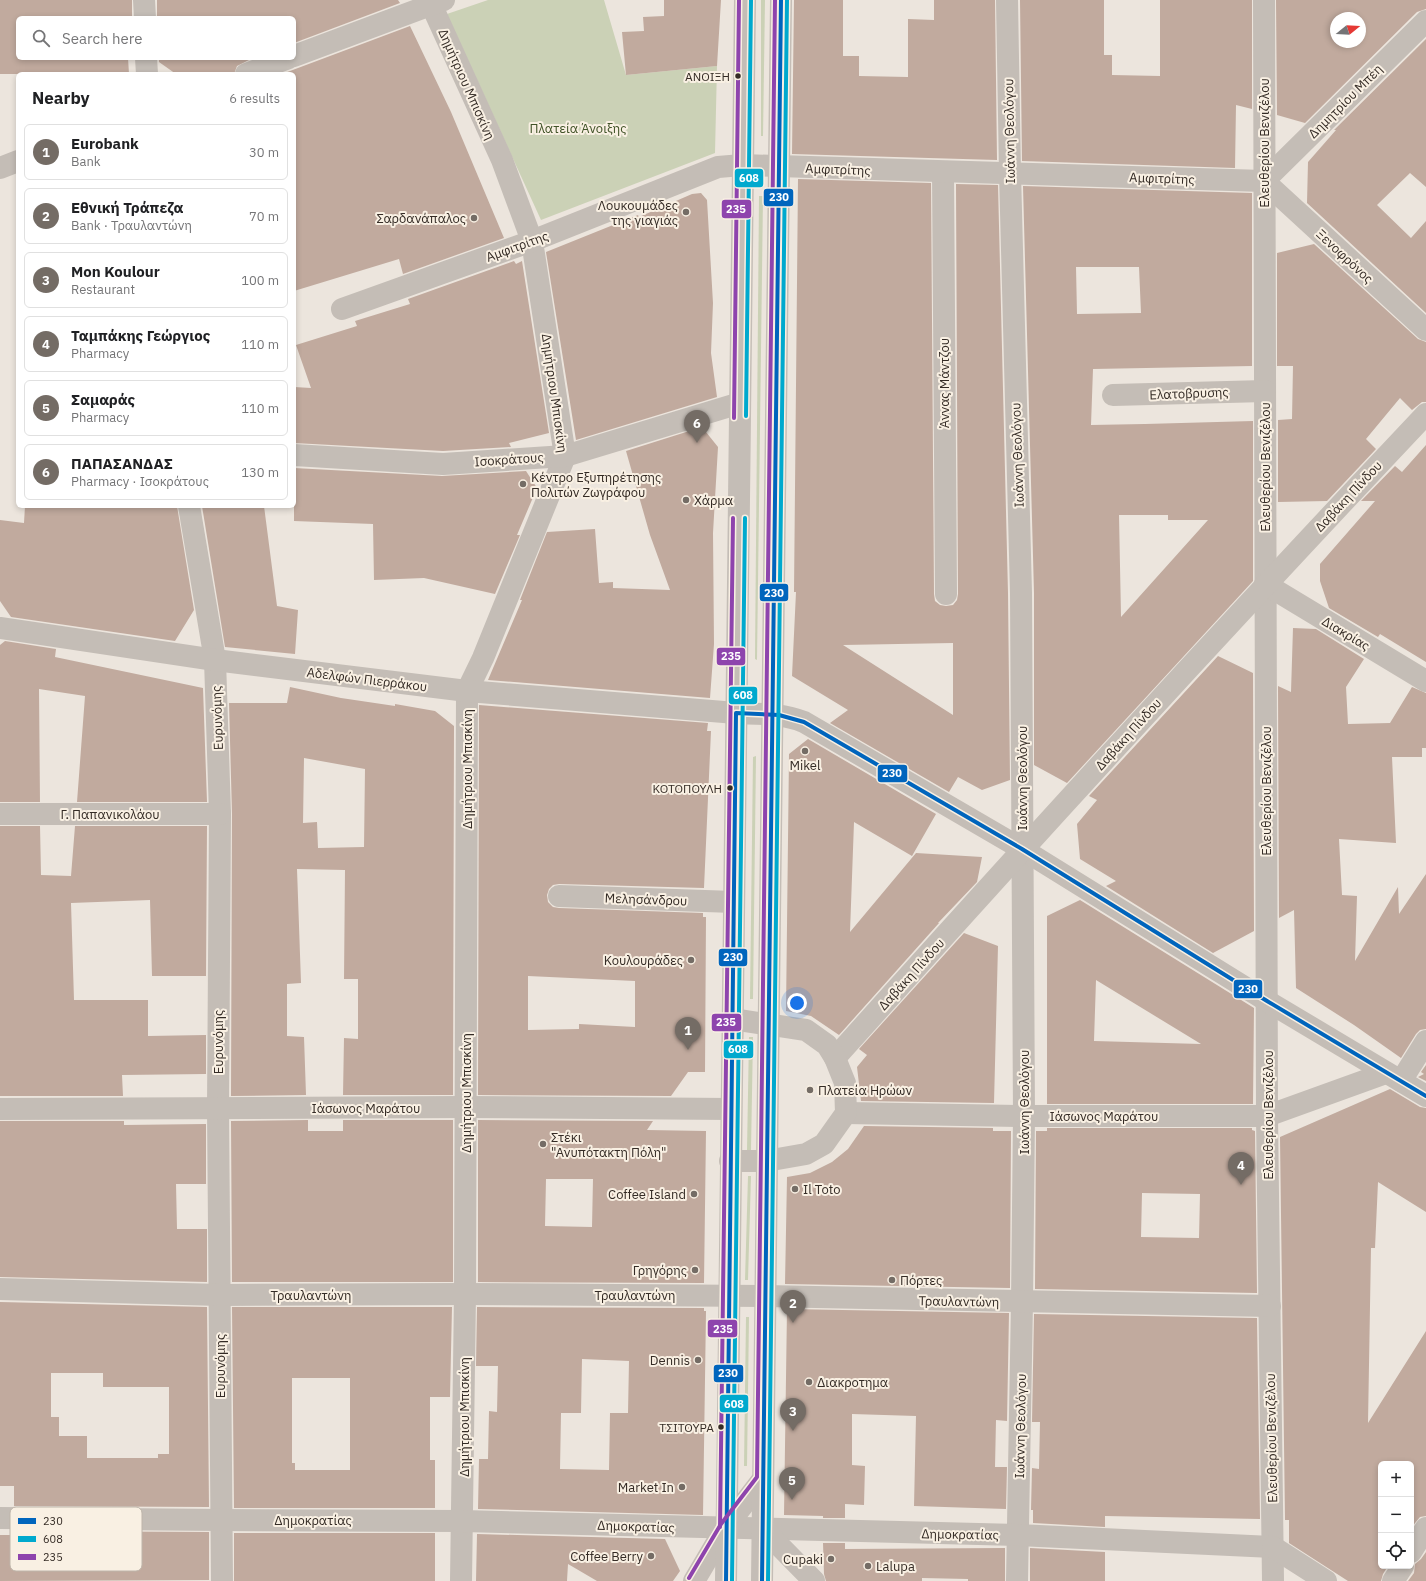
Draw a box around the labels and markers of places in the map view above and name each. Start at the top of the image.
place label: ΑΝΟΙΞΗ [685,69,730,84]
marker: ΑΝΟΙΞΗ [733,71,743,81]
place label: Λουκουμάδες της γιαγιάς [598,197,678,229]
marker: Λουκουμάδες της γιαγιάς [681,207,691,217]
place label: Σαρδανάπαλος [376,210,466,227]
marker: Σαρδανάπαλος [469,213,479,223]
pin: 6 [684,410,710,443]
place label: Κέντρο Εξυπηρέτησης Πολιτών Ζωγράφου [531,469,661,501]
marker: Κέντρο Εξυπηρέτησης Πολιτών Ζωγράφου [518,479,528,489]
place label: Χάρμα [694,492,733,509]
marker: Χάρμα [681,495,691,505]
marker: Mikel [800,746,810,756]
place label: Mikel [789,757,821,774]
place label: ΚΟΤΟΠΟΥΛΗ [652,781,722,796]
marker: ΚΟΤΟΠΟΥΛΗ [725,783,735,793]
place label: Κουλουράδες [604,952,683,969]
marker: Κουλουράδες [686,955,696,965]
pin: 1 [675,1017,701,1050]
place label: Πλατεία Ηρώων [818,1082,912,1099]
marker: Πλατεία Ηρώων [805,1085,815,1095]
place label: Στέκι "Ανυπότακτη Πόλη" [551,1129,666,1161]
marker: Στέκι "Ανυπότακτη Πόλη" [538,1139,548,1149]
pin: 4 [1228,1152,1254,1185]
place label: Il Toto [803,1181,840,1198]
marker: Il Toto [790,1184,800,1194]
place label: Coffee Island [608,1186,686,1203]
marker: Coffee Island [689,1189,699,1199]
place label: Γρηγόρης [633,1262,687,1279]
marker: Γρηγόρης [690,1265,700,1275]
place label: Πόρτες [900,1272,942,1289]
marker: Πόρτες [887,1275,897,1285]
pin: 2 [780,1290,806,1323]
place label: Dennis [650,1352,690,1369]
marker: Dennis [693,1355,703,1365]
place label: Διακροτημα [817,1374,888,1391]
marker: Διακροτημα [804,1377,814,1387]
pin: 3 [780,1398,806,1431]
place label: ΤΣΙΤΟΥΡΑ [659,1420,714,1435]
marker: ΤΣΙΤΟΥΡΑ [716,1422,726,1432]
pin: 5 [779,1467,805,1500]
place label: Market In [618,1479,674,1496]
marker: Market In [677,1482,687,1492]
place label: Coffee Berry [570,1548,644,1565]
marker: Coffee Berry [646,1551,656,1561]
place label: Cupaki [783,1551,823,1568]
marker: Cupaki [826,1554,836,1564]
place label: Lalupa [876,1558,915,1575]
marker: Lalupa [863,1561,873,1571]

